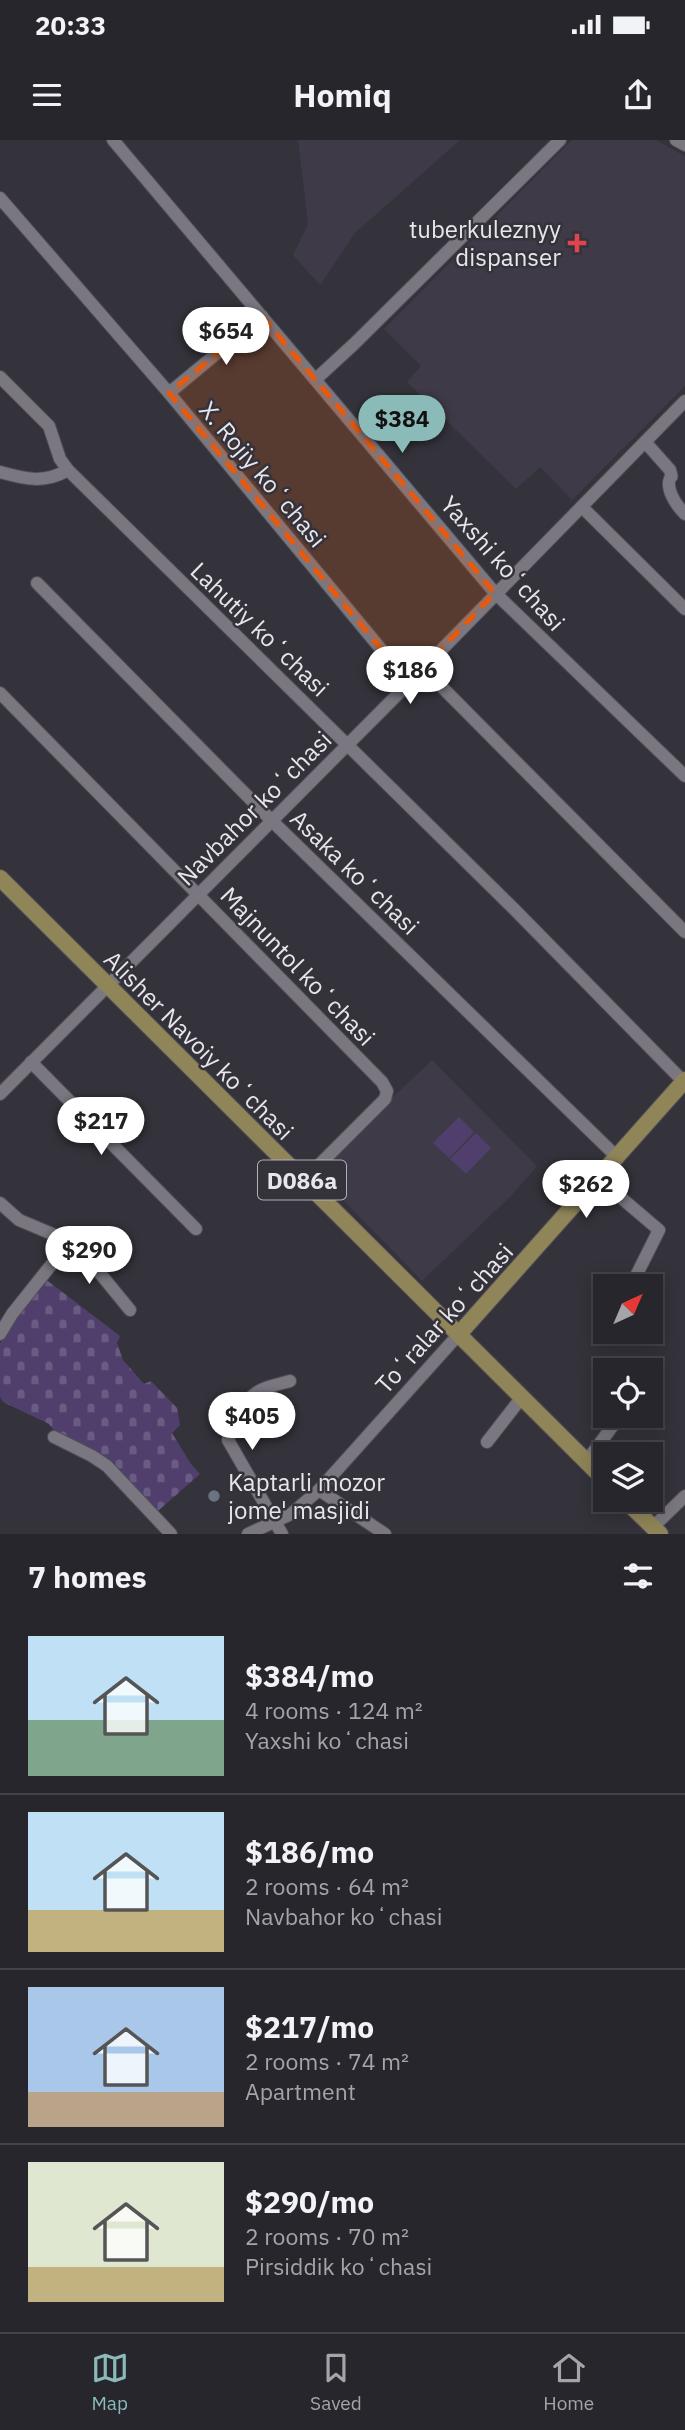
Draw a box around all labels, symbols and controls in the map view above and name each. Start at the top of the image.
text: 20:33 [35,8,106,42]
text: Homiq [293,74,392,116]
icon: menu [28,76,66,114]
icon: share [619,76,657,114]
place label: tuberkuleznyy dispanser [409,213,561,273]
marker: tuberkuleznyy dispanser [567,233,587,253]
pin: $654 [185,308,267,367]
text: $654 [198,315,254,345]
street label: X. Rojiy koʻchasi [192,394,334,554]
pin: $384 [361,396,443,455]
text: $384 [374,403,430,433]
street label: Yaxshi koʻchasi [434,489,572,637]
street label: Lahutiy koʻchasi [184,555,336,703]
pin: $186 [369,646,451,706]
text: $186 [382,654,438,684]
street label: Navbahor koʻchasi [170,724,338,892]
street label: Asaka koʻchasi [284,802,426,942]
street label: Majnuntol koʻchasi [214,880,382,1052]
street label: Alisher Navoiy koʻchasi [97,943,301,1147]
pin: $217 [60,1098,142,1157]
text: $217 [73,1105,129,1135]
pin: $262 [545,1160,627,1220]
road number: D086a [258,1161,346,1200]
text: $262 [558,1168,614,1198]
pin: $290 [48,1226,130,1286]
text: $290 [61,1234,117,1264]
street label: Toʻralar koʻchasi [368,1236,520,1400]
north arrow [593,1274,663,1344]
map controls [593,1274,663,1512]
button: locate [593,1358,663,1428]
pin: $405 [211,1392,293,1452]
text: $405 [224,1400,280,1430]
button: layers [593,1442,663,1512]
place label: Kaptarli mozor jome' masjidi [228,1466,385,1526]
marker: Kaptarli mozor jome' masjidi [206,1488,222,1504]
text: 7 homes [28,1557,147,1596]
icon: filters [619,1557,657,1595]
text: $384/mo [245,1656,374,1695]
icon: home [84,1664,168,1748]
text: 4 rooms · 124 m² [245,1695,423,1725]
text: Yaxshi koʻchasi [245,1725,409,1755]
text: $186/mo [245,1832,374,1871]
icon: home [84,1840,168,1924]
text: 2 rooms · 64 m² [245,1871,409,1901]
text: Navbahor koʻchasi [245,1901,442,1931]
text: $217/mo [245,2007,374,2046]
icon: home [84,2015,168,2099]
text: 2 rooms · 74 m² [245,2046,409,2076]
text: Apartment [245,2076,356,2106]
text: $290/mo [245,2182,374,2221]
icon: home [84,2190,168,2274]
text: 2 rooms · 70 m² [245,2221,409,2251]
text: Pirsiddik koʻchasi [245,2251,432,2281]
tab: Map [91,2349,129,2415]
tab: Saved [310,2349,362,2415]
tab: Home [543,2349,594,2415]

